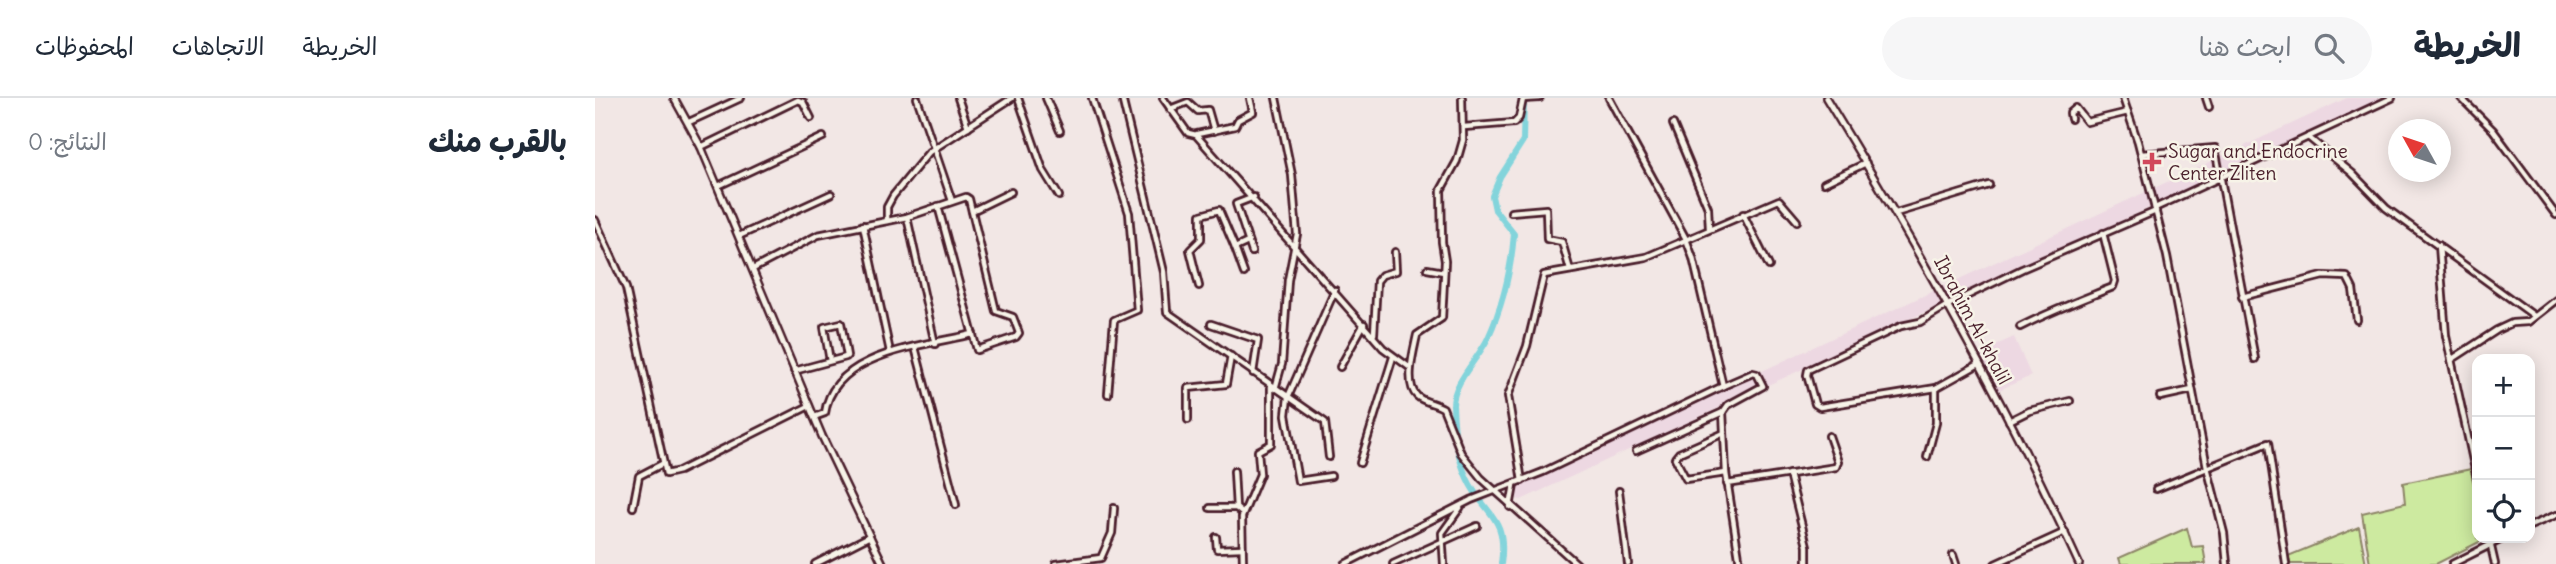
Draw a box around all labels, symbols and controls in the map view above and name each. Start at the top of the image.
search box [1882,17,2372,80]
text: الخريطة [2414,24,2521,66]
icon: search [2310,29,2348,67]
text: ابحث هنا [2198,30,2292,63]
text: المحفوظات [35,31,134,61]
text: الاتجاهات [172,31,265,61]
text: الخريطة [303,31,377,61]
north arrow [2388,119,2451,182]
text: بالقرب منك [428,122,567,160]
text: النتائج: 0 [28,127,107,156]
place label: Sugar and Endocrine Center Zliten [2168,139,2348,185]
marker: Sugar and Endocrine Center Zliten [2142,152,2162,172]
street label: Ibrahim Al-khalil [1929,252,2017,388]
map controls [2472,354,2535,543]
button: + [2472,354,2535,417]
button: − [2472,417,2535,480]
button: locate [2472,480,2535,543]

